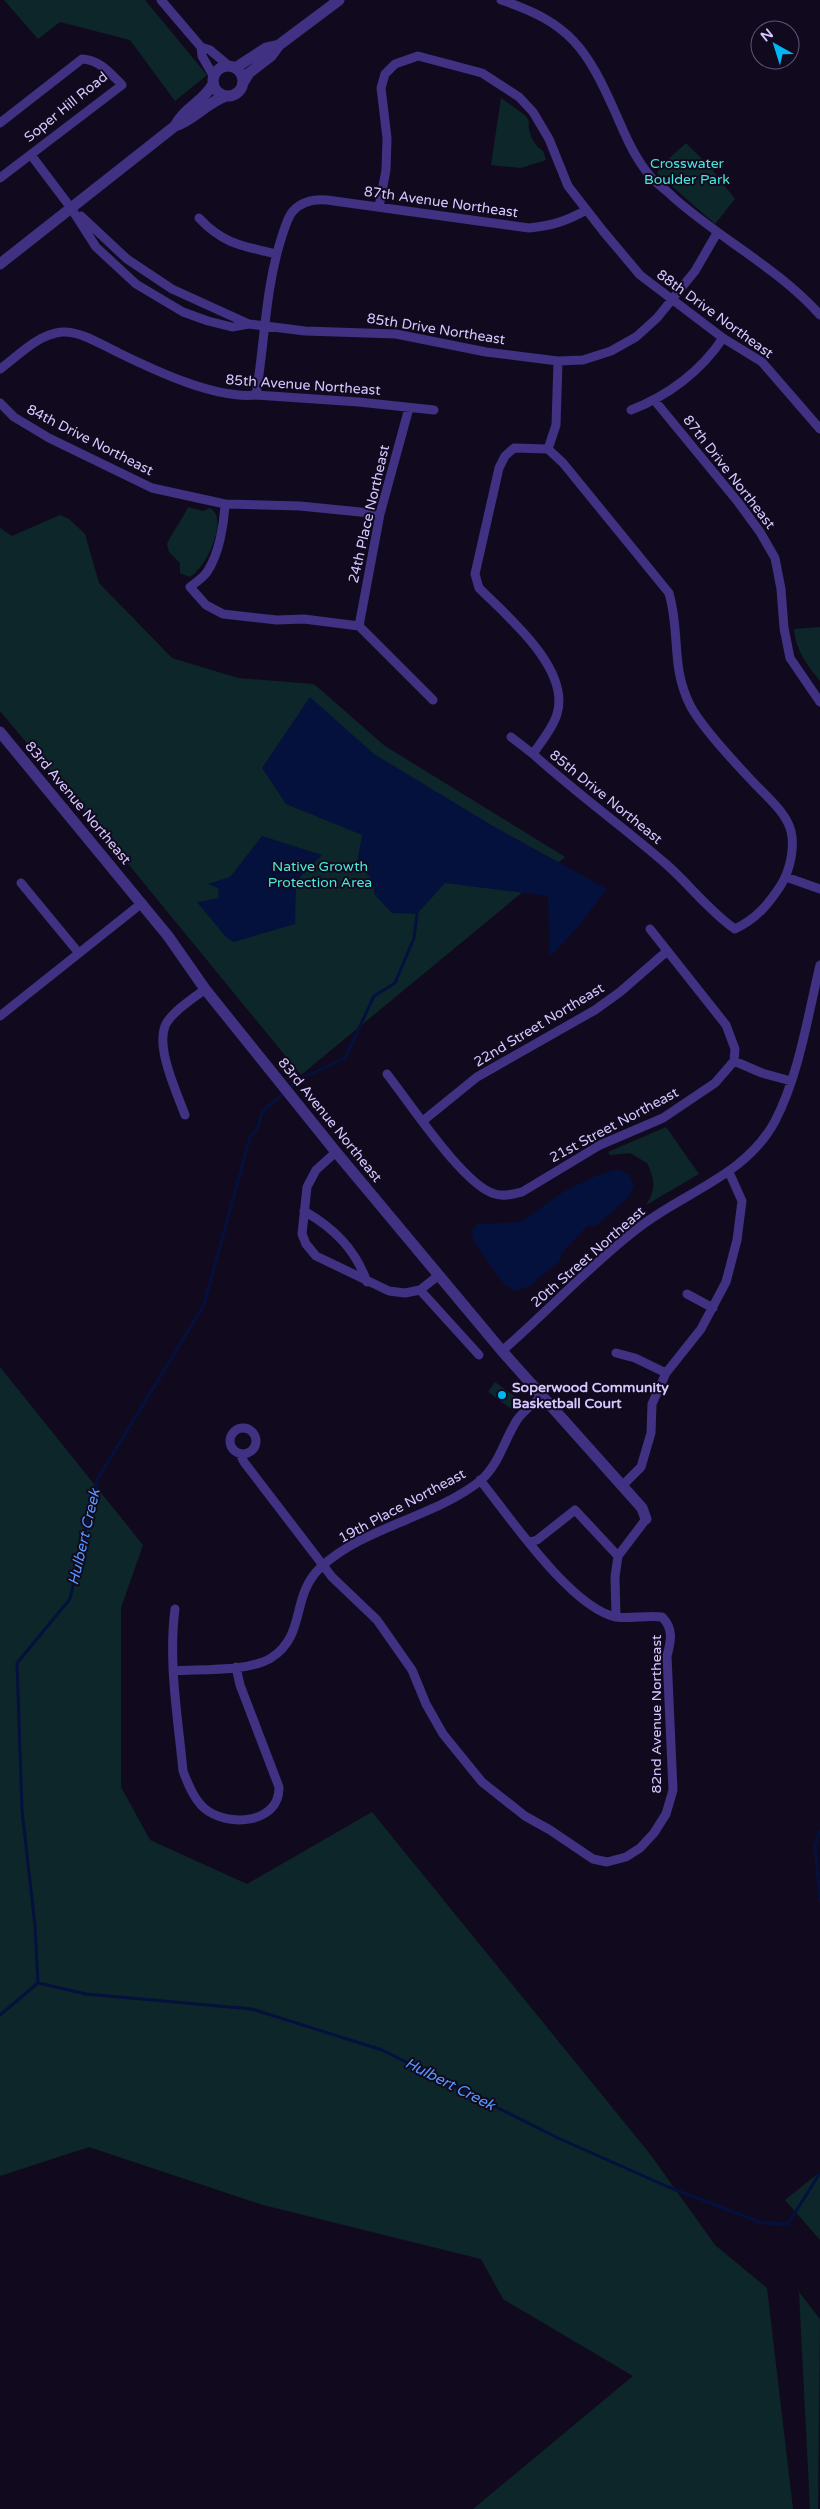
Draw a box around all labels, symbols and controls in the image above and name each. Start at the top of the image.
north arrow [750,20,800,70]
text: N [757,25,777,45]
street label: Soper Hill Road [21,68,111,146]
park label: Crosswater Boulder Park [644,155,730,188]
street label: 87th Avenue Northeast [363,183,520,221]
street label: 88th Drive Northeast [653,266,777,362]
street label: 85th Drive Northeast [366,310,507,348]
street label: 85th Avenue Northeast [225,371,382,399]
street label: 84th Drive Northeast [24,401,157,480]
street label: 87th Drive Northeast [679,412,779,533]
street label: 24th Place Northeast [345,443,393,585]
street label: 83rd Avenue Northeast [21,738,135,869]
street label: 85th Drive Northeast [546,746,666,848]
park label: Native Growth Protection Area [268,858,372,891]
street label: 22nd Street Northeast [471,979,608,1071]
street label: 83rd Avenue Northeast [274,1054,386,1186]
street label: 21st Street Northeast [547,1084,682,1166]
street label: 20th Street Northeast [528,1202,649,1311]
place label: Soperwood Community Basketball Court [512,1379,669,1412]
marker: Soperwood Community Basketball Court [496,1389,508,1401]
street label: 19th Place Northeast [336,1465,469,1547]
water label: Hulbert Creek [64,1485,104,1587]
street label: 82nd Avenue Northeast [648,1634,665,1793]
water label: Hulbert Creek [402,2054,500,2115]

